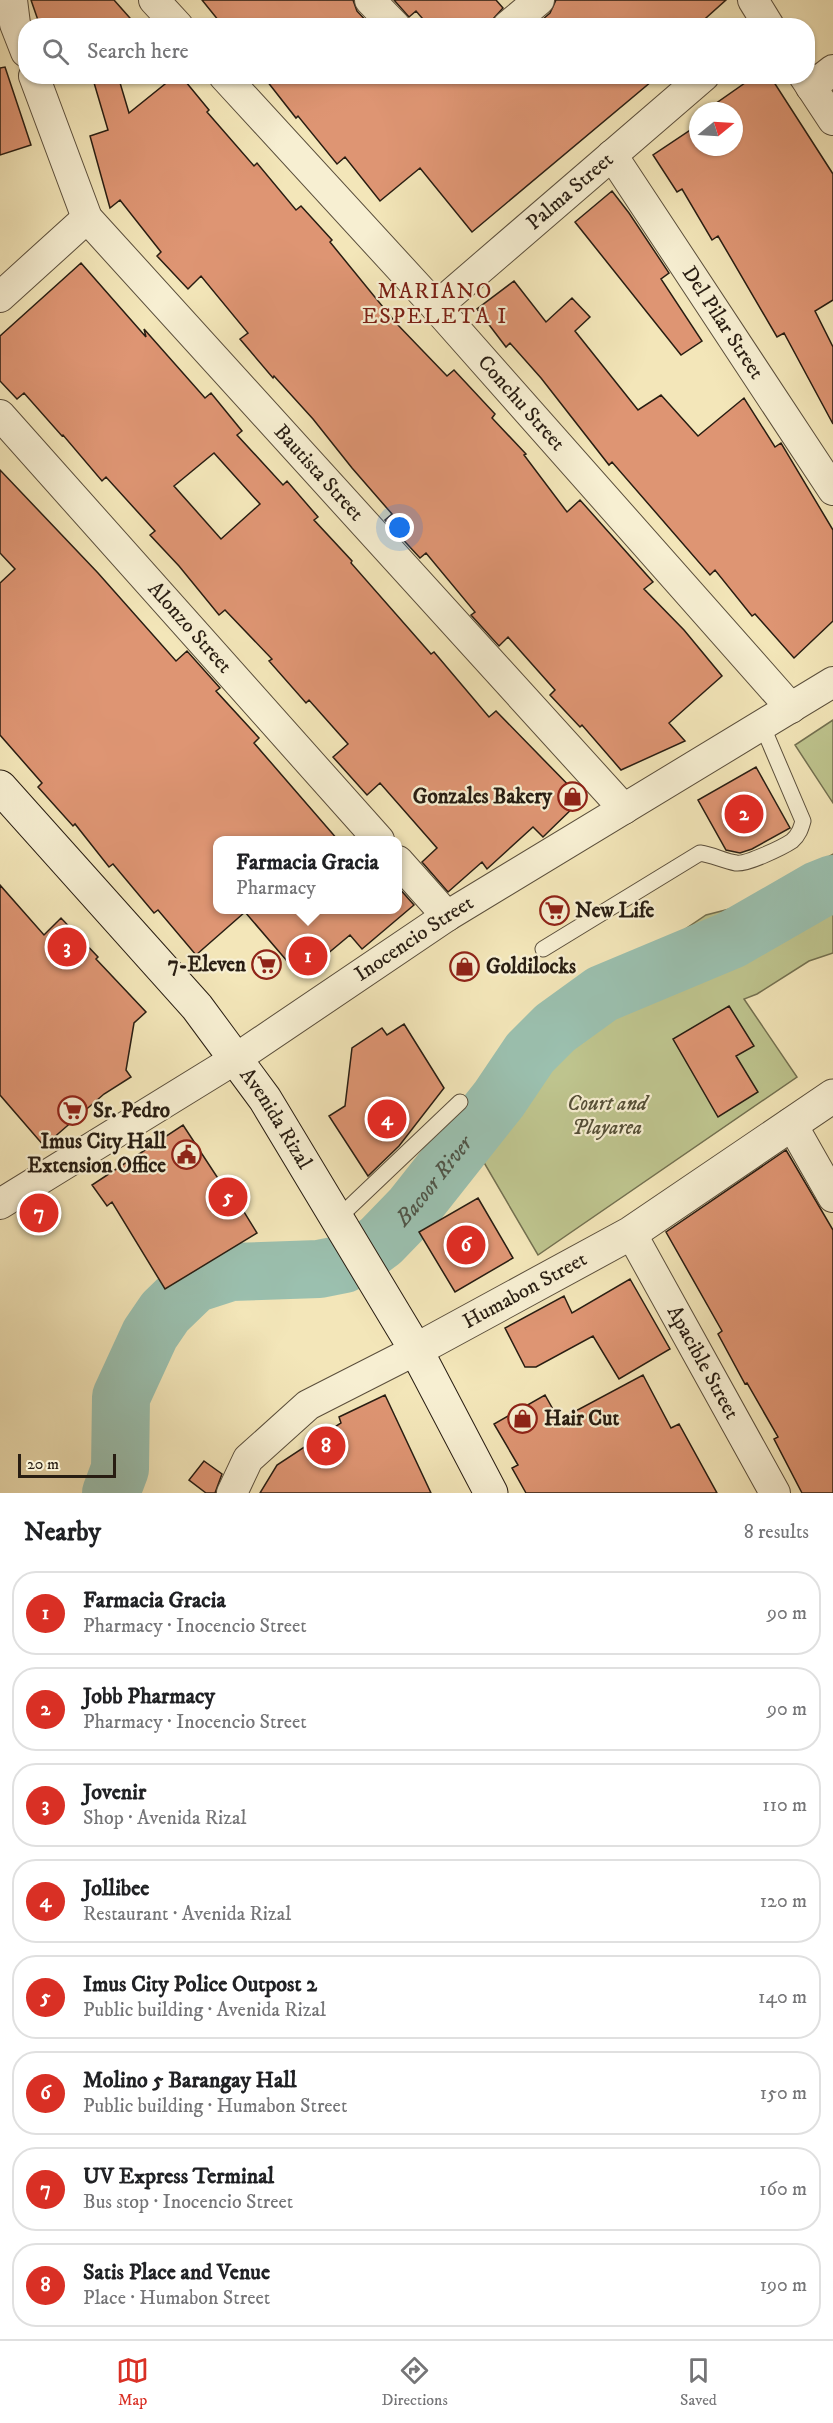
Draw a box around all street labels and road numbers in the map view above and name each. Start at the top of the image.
street label: Palma Street [521,147,619,236]
street label: Del Pilar Street [676,261,770,384]
street label: Conchu Street [472,350,571,457]
street label: Bautista Street [268,419,369,527]
street label: Alonzo Street [142,576,238,679]
street label: Inocencio Street [350,890,479,988]
street label: Avenida Rizal [234,1063,318,1175]
street label: Humabon Street [458,1246,592,1335]
street label: Apacible Street [661,1301,745,1424]

